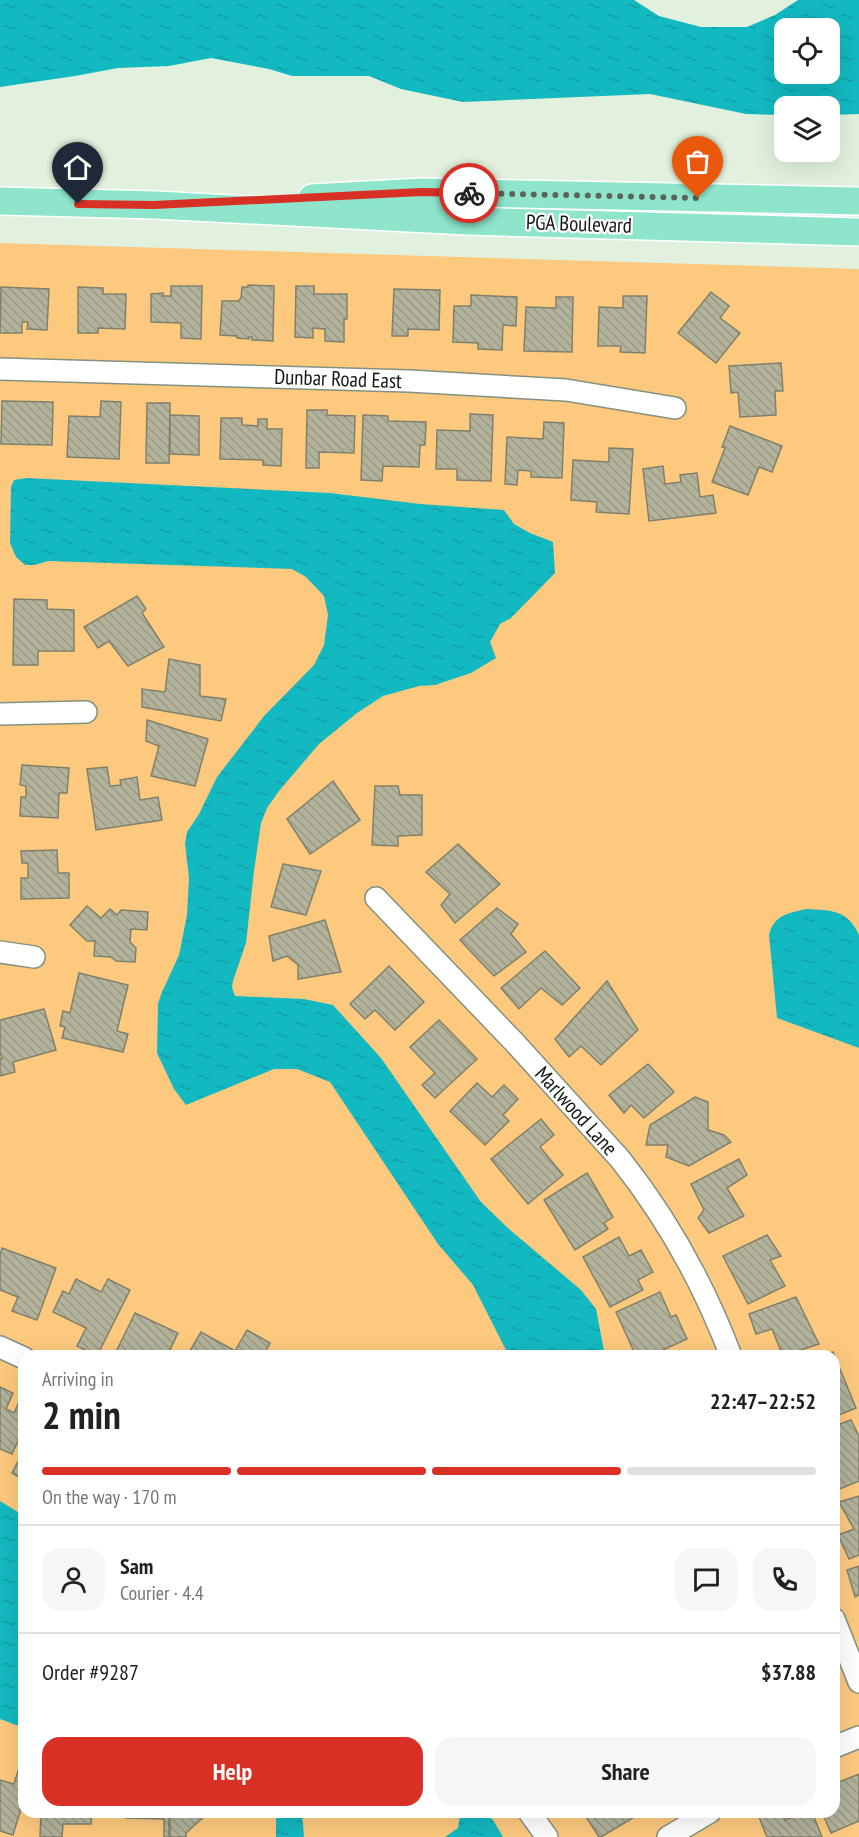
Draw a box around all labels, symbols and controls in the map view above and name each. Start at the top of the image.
map controls [774,18,840,162]
button: locate [774,18,840,84]
button: layers [774,96,840,162]
pin [672,136,723,198]
pin [52,142,103,204]
icon: bag [681,145,714,178]
icon: home [61,151,94,184]
courier [439,163,499,223]
icon: bike [453,177,486,210]
street label: PGA Boulevard [526,208,632,239]
street label: Dunbar Road East [274,363,402,394]
street label: Marlwood Lane [529,1060,624,1161]
text: Arriving in [42,1366,114,1392]
text: 22:47–22:52 [710,1387,816,1415]
text: 2 min [42,1389,121,1440]
text: On the way · 170 m [42,1484,177,1510]
button: person [42,1548,105,1611]
button: chat [675,1548,738,1611]
button: phone [753,1548,816,1611]
text: Sam [120,1552,153,1580]
text: Courier · 4.4 [120,1580,204,1606]
text: Order #9287 [42,1658,139,1686]
text: $37.88 [761,1658,816,1686]
button: Help [42,1737,423,1806]
button: Share [435,1737,816,1806]

